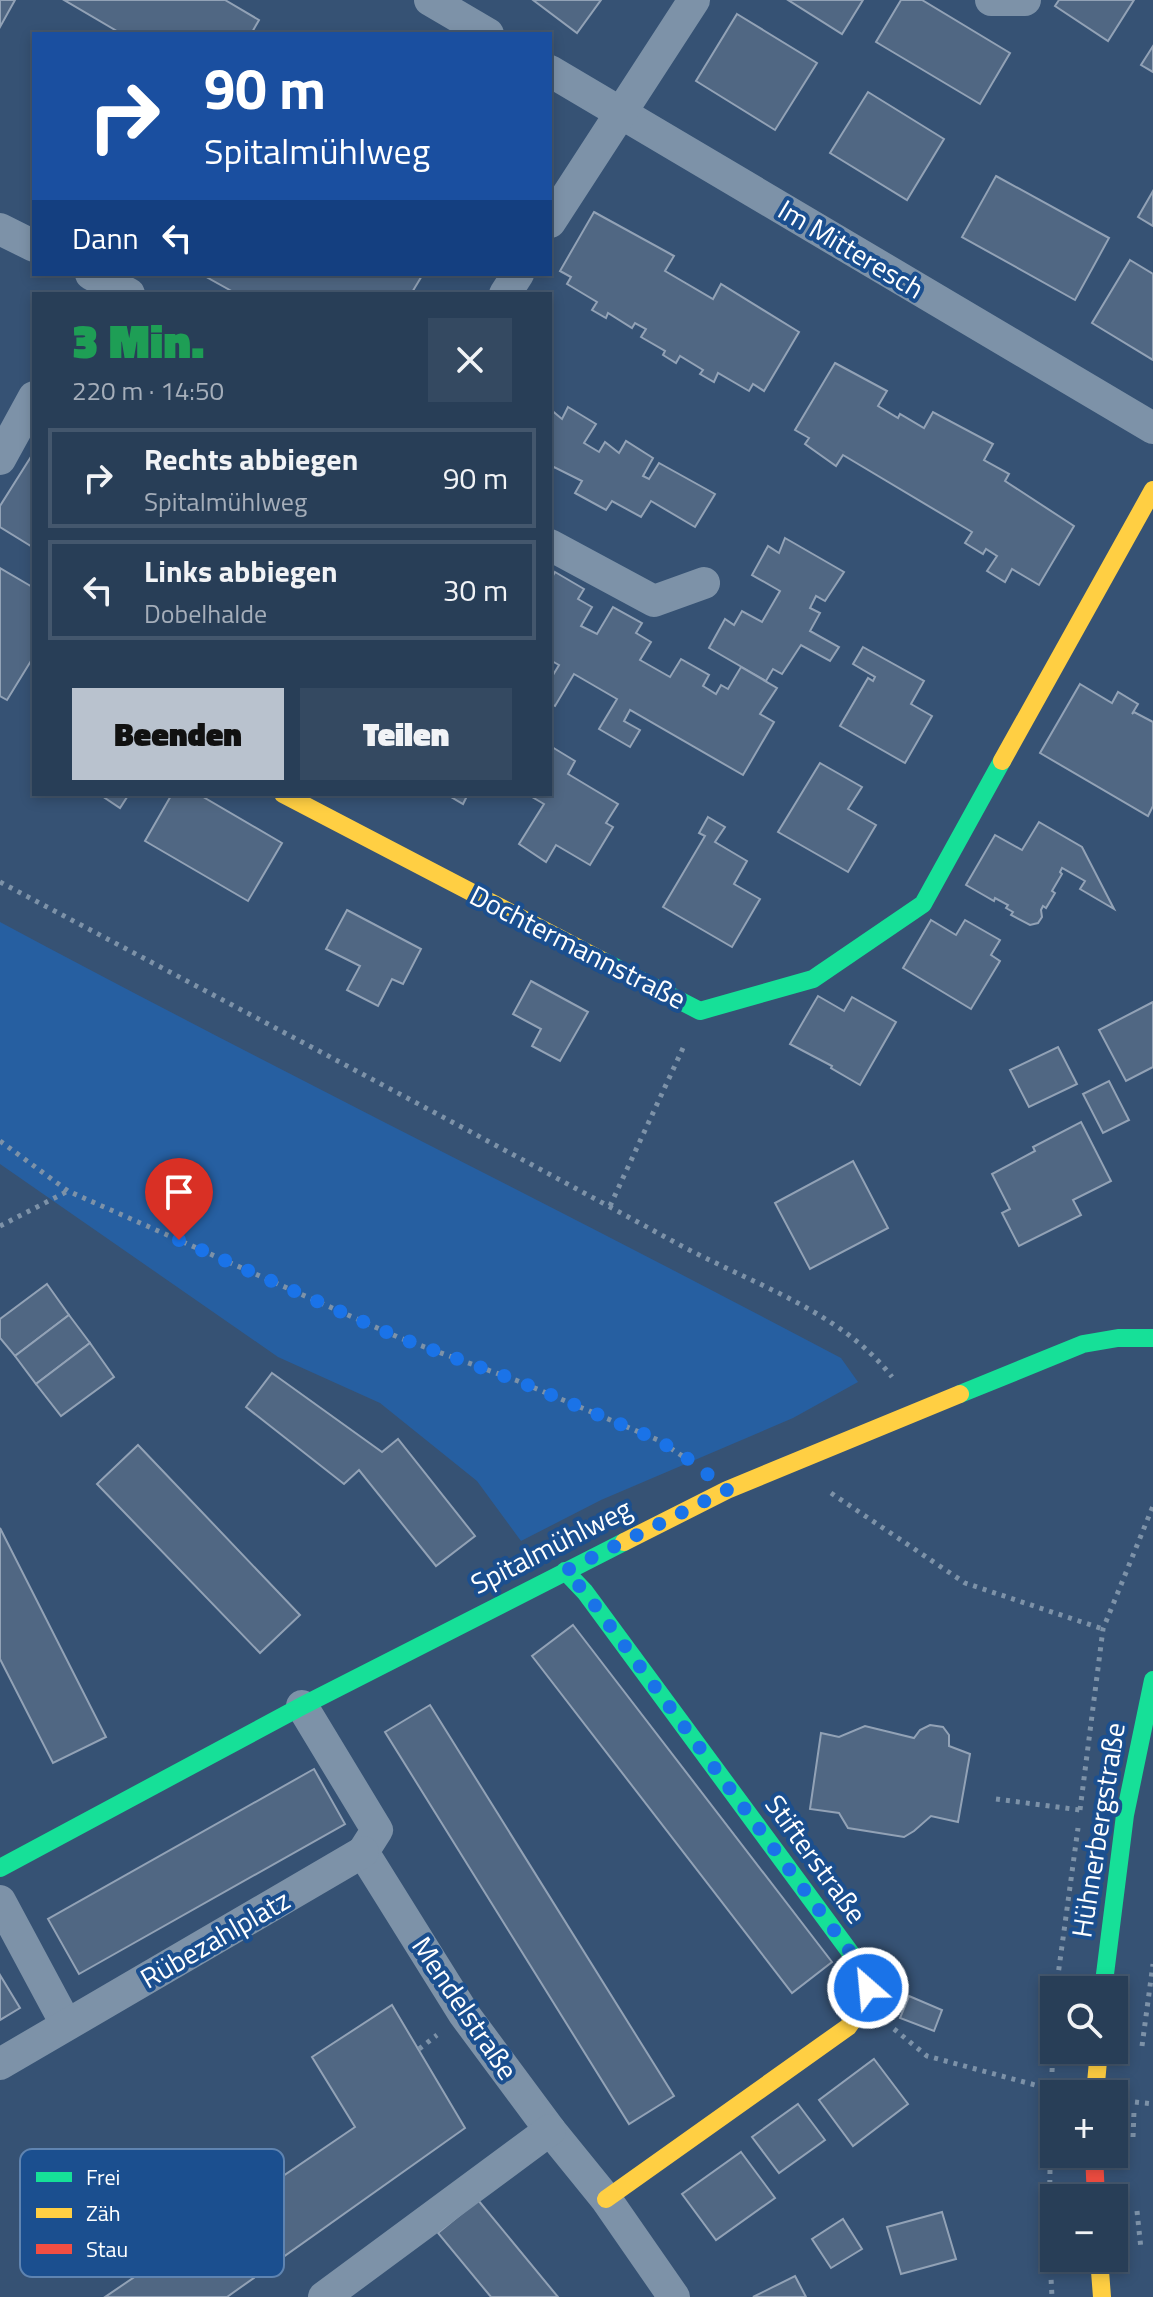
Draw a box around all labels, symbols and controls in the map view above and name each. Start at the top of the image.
text: 90 m [204,46,326,131]
icon: right [72,64,176,168]
text: Spitalmühlweg [204,123,430,178]
street label: Im Mitteresch [770,188,932,309]
text: Dann [72,215,139,261]
icon: left [155,216,199,260]
text: 3 Min. [72,304,204,377]
button: close [428,318,512,402]
text: 220 m · 14:50 [72,371,224,410]
text: Rechts abbiegen [144,436,358,482]
text: 90 m [443,455,508,501]
icon: right [76,456,120,500]
text: Spitalmühlweg [144,482,307,521]
text: Links abbiegen [144,548,338,594]
text: 30 m [443,567,508,613]
icon: left [76,568,120,612]
text: Dobelhalde [144,594,267,633]
button: Beenden [72,688,284,780]
button: Teilen [300,688,512,780]
street label: Dochtermannstraße [462,873,694,1020]
pin [145,1158,213,1240]
icon: arrive [157,1170,201,1214]
street label: Spitalmühlweg [463,1486,639,1605]
street label: Hühnerbergstraße [1059,1719,1136,1941]
street label: Stifterstraße [755,1785,878,1932]
street label: Rübezahlplatz [132,1878,298,1999]
street label: Mendelstraße [402,1927,529,2088]
position arrow [826,1946,910,2030]
map controls [1040,1976,1128,2272]
button: search [1040,1976,1128,2064]
button: + [1040,2080,1128,2168]
legend [20,2149,284,2277]
text: Frei [86,2160,120,2194]
button: − [1040,2184,1128,2272]
text: Zäh [86,2196,121,2230]
text: Stau [86,2232,128,2266]

